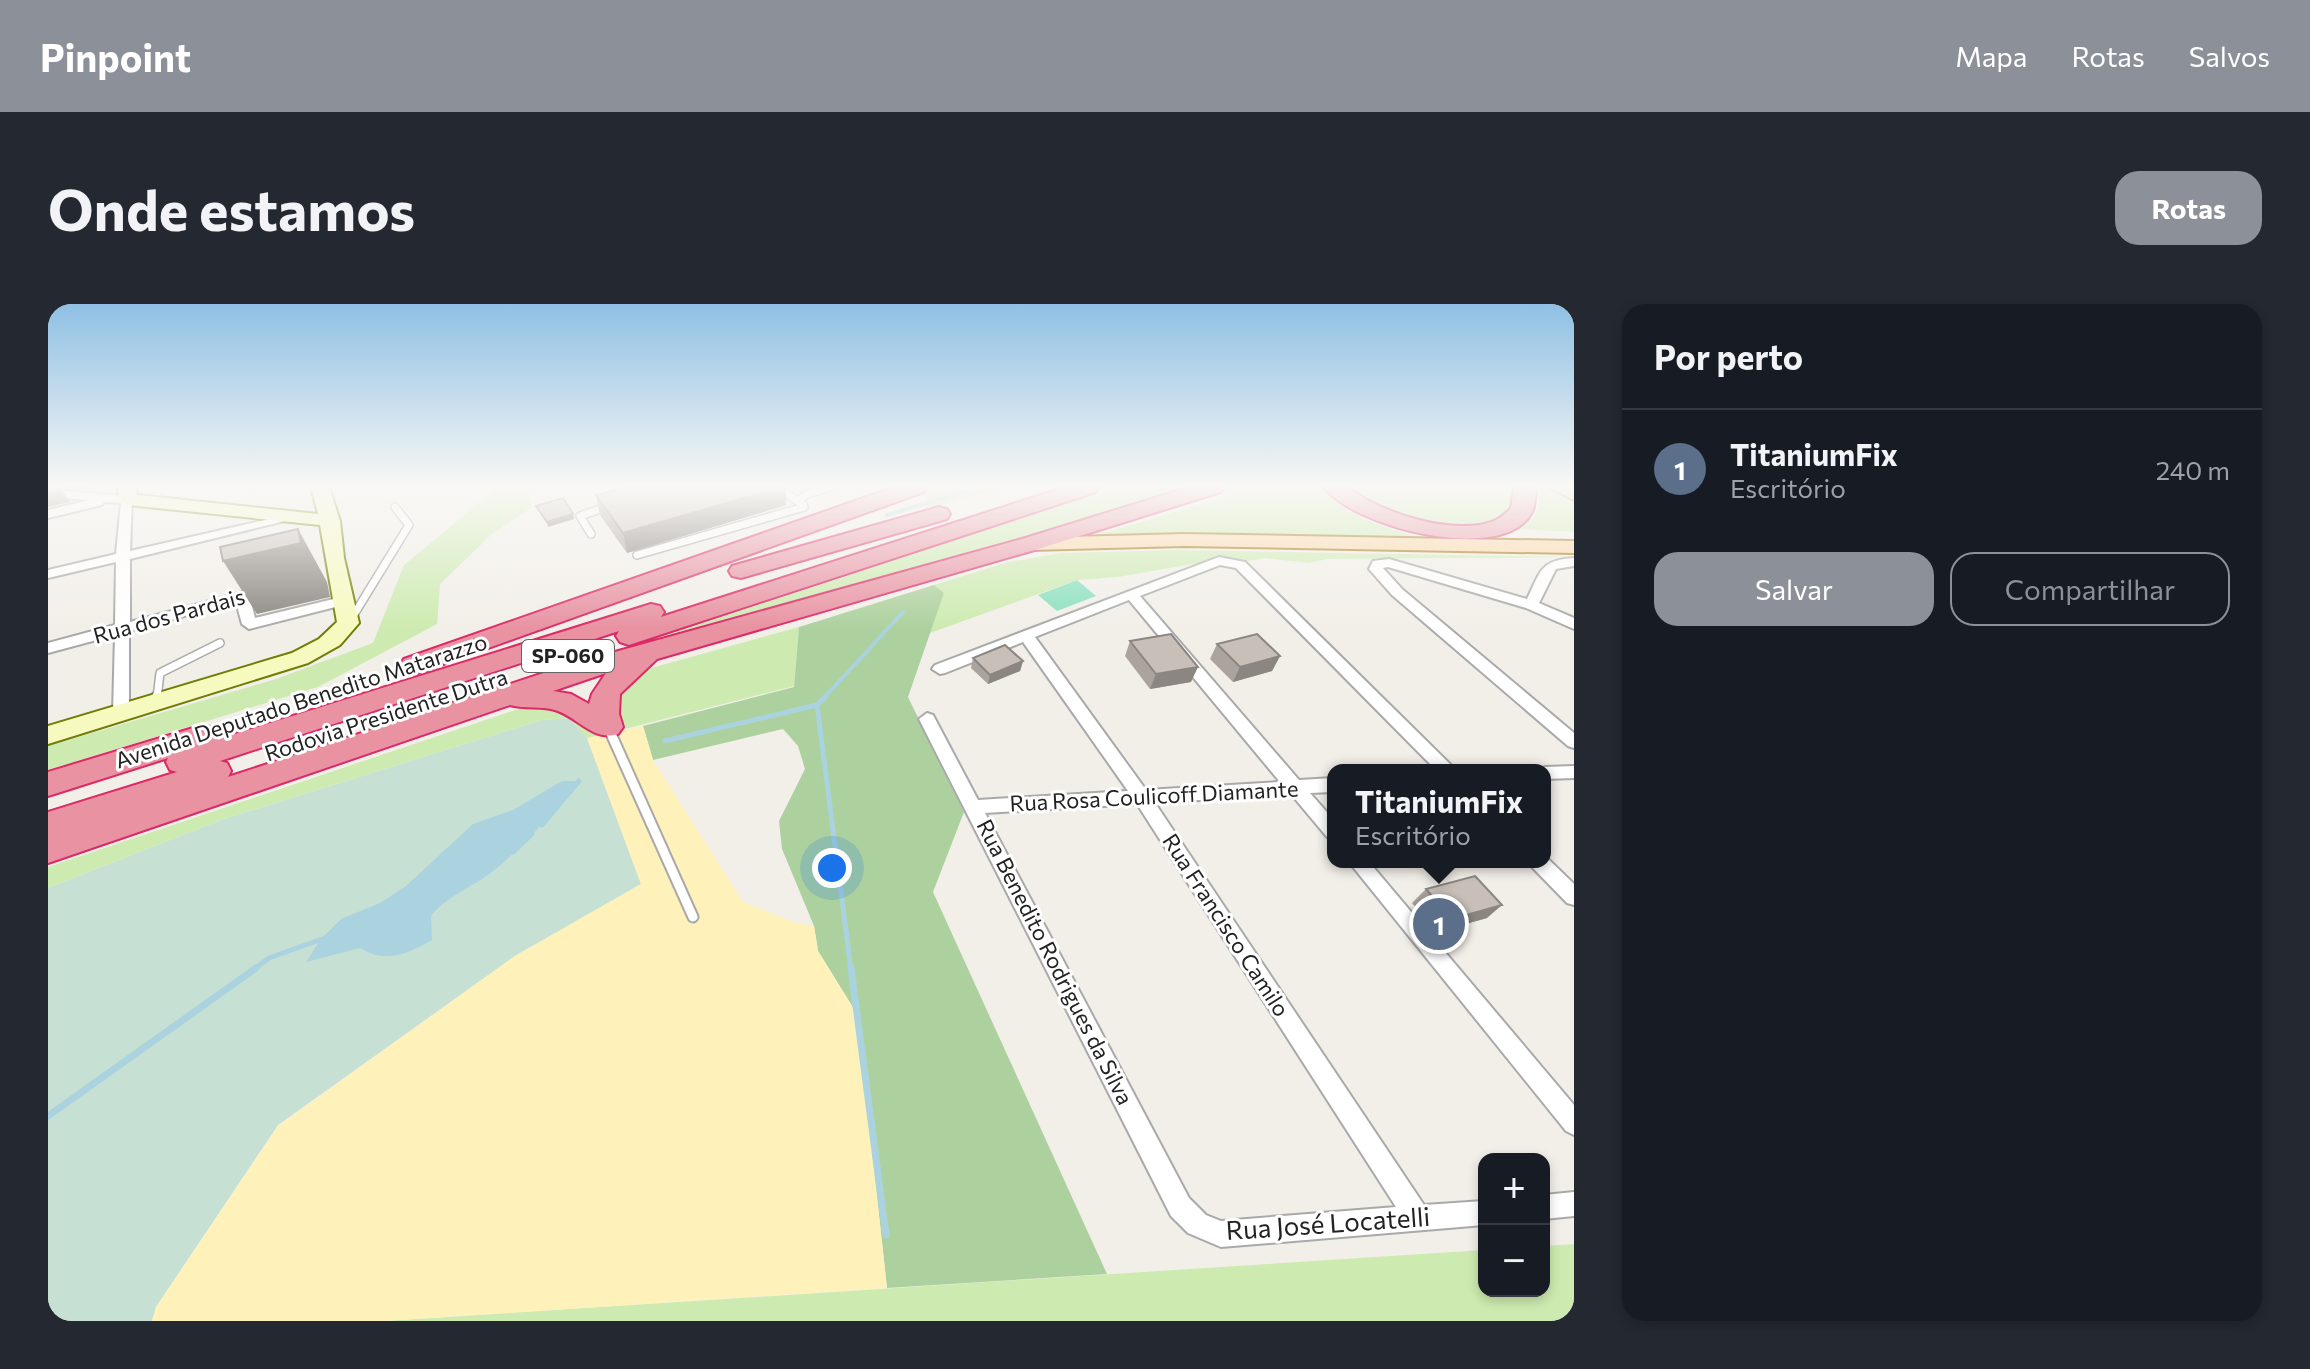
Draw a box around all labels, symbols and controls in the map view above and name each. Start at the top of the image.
text: Pinpoint [40,33,191,80]
text: Mapa [1955,39,2028,73]
text: Rotas [2072,39,2145,73]
text: Salvos [2189,39,2270,73]
button: Rotas [2115,171,2262,245]
text: Onde estamos [48,174,415,243]
text: Por perto [1654,335,1803,377]
text: TitaniumFix [1730,435,1898,472]
text: 1 [1674,454,1686,485]
text: 240 m [2156,454,2230,485]
text: Escritório [1730,472,1846,503]
button: Salvar [1654,552,1934,626]
button: Compartilhar [1950,552,2230,626]
street label: Rua dos Pardais [90,582,248,649]
street label: Avenida Deputado Benedito Matarazzo [111,627,490,774]
road number: SP-060 [522,640,614,672]
street label: Rodovia Presidente Dutra [261,662,511,767]
popup [1327,764,1551,868]
street label: Rua Rosa Coulicoff Diamante [1009,774,1299,817]
text: TitaniumFix [1355,782,1523,819]
street label: Rua Benedito Rodrigues da Silva [972,815,1139,1109]
text: Escritório [1355,819,1471,850]
street label: Rua Francisco Camilo [1157,828,1296,1021]
your location [812,848,852,888]
pin: 1 [1413,894,1465,954]
map controls [1478,1153,1550,1297]
button: + [1478,1153,1550,1225]
street label: Rua José Locatelli [1225,1200,1431,1245]
button: − [1478,1225,1550,1297]

